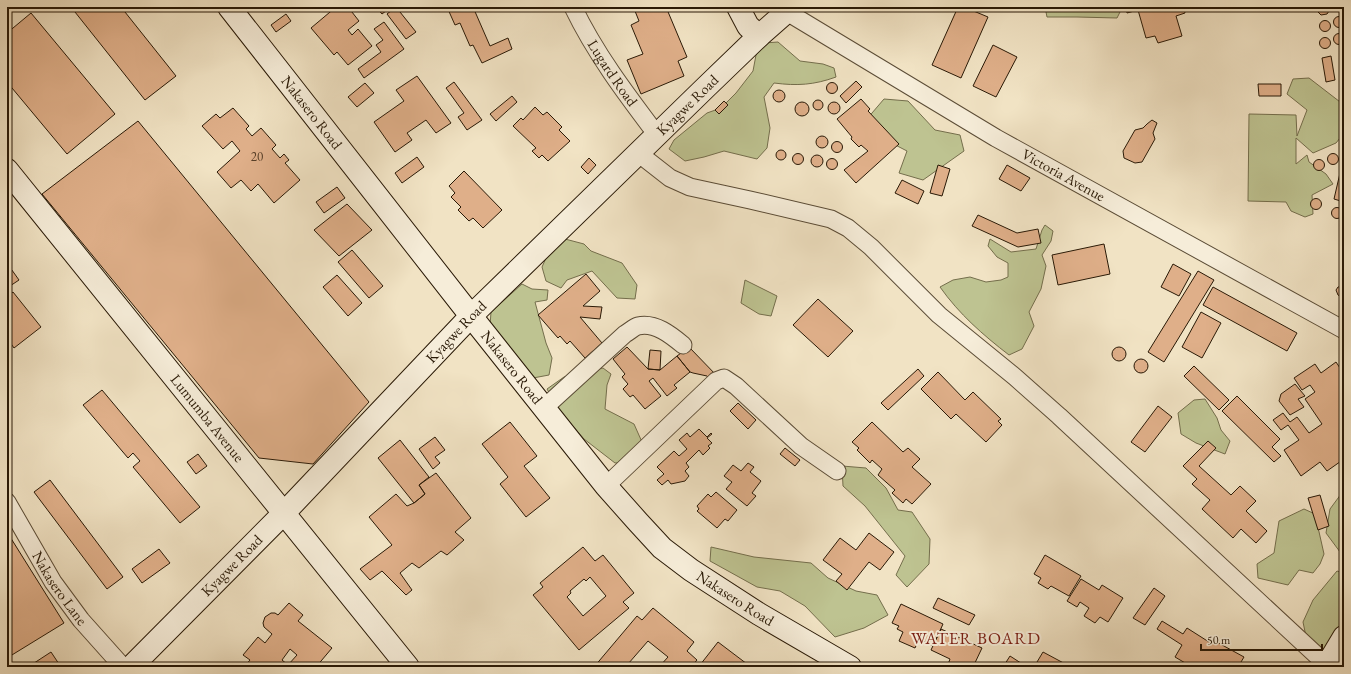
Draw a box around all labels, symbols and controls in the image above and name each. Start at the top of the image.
street label: Lugard Road [584,36,642,110]
street label: Kyagwe Road [652,70,723,139]
street label: Nakasero Road [277,71,347,153]
street label: Victoria Avenue [1019,144,1109,205]
house number: 20 [251,148,263,165]
street label: Kyagwe Road [421,296,490,367]
street label: Nakasero Road [477,326,547,408]
street label: Lumumba Avenue [167,370,249,466]
street label: Kyagwe Road [197,530,266,600]
street label: Nakasero Lane [28,547,91,629]
street label: Nakasero Road [693,566,778,630]
scale bar [1201,626,1322,652]
district label: WATER BOARD [911,627,1041,649]
text: 50 m [1207,632,1231,648]

